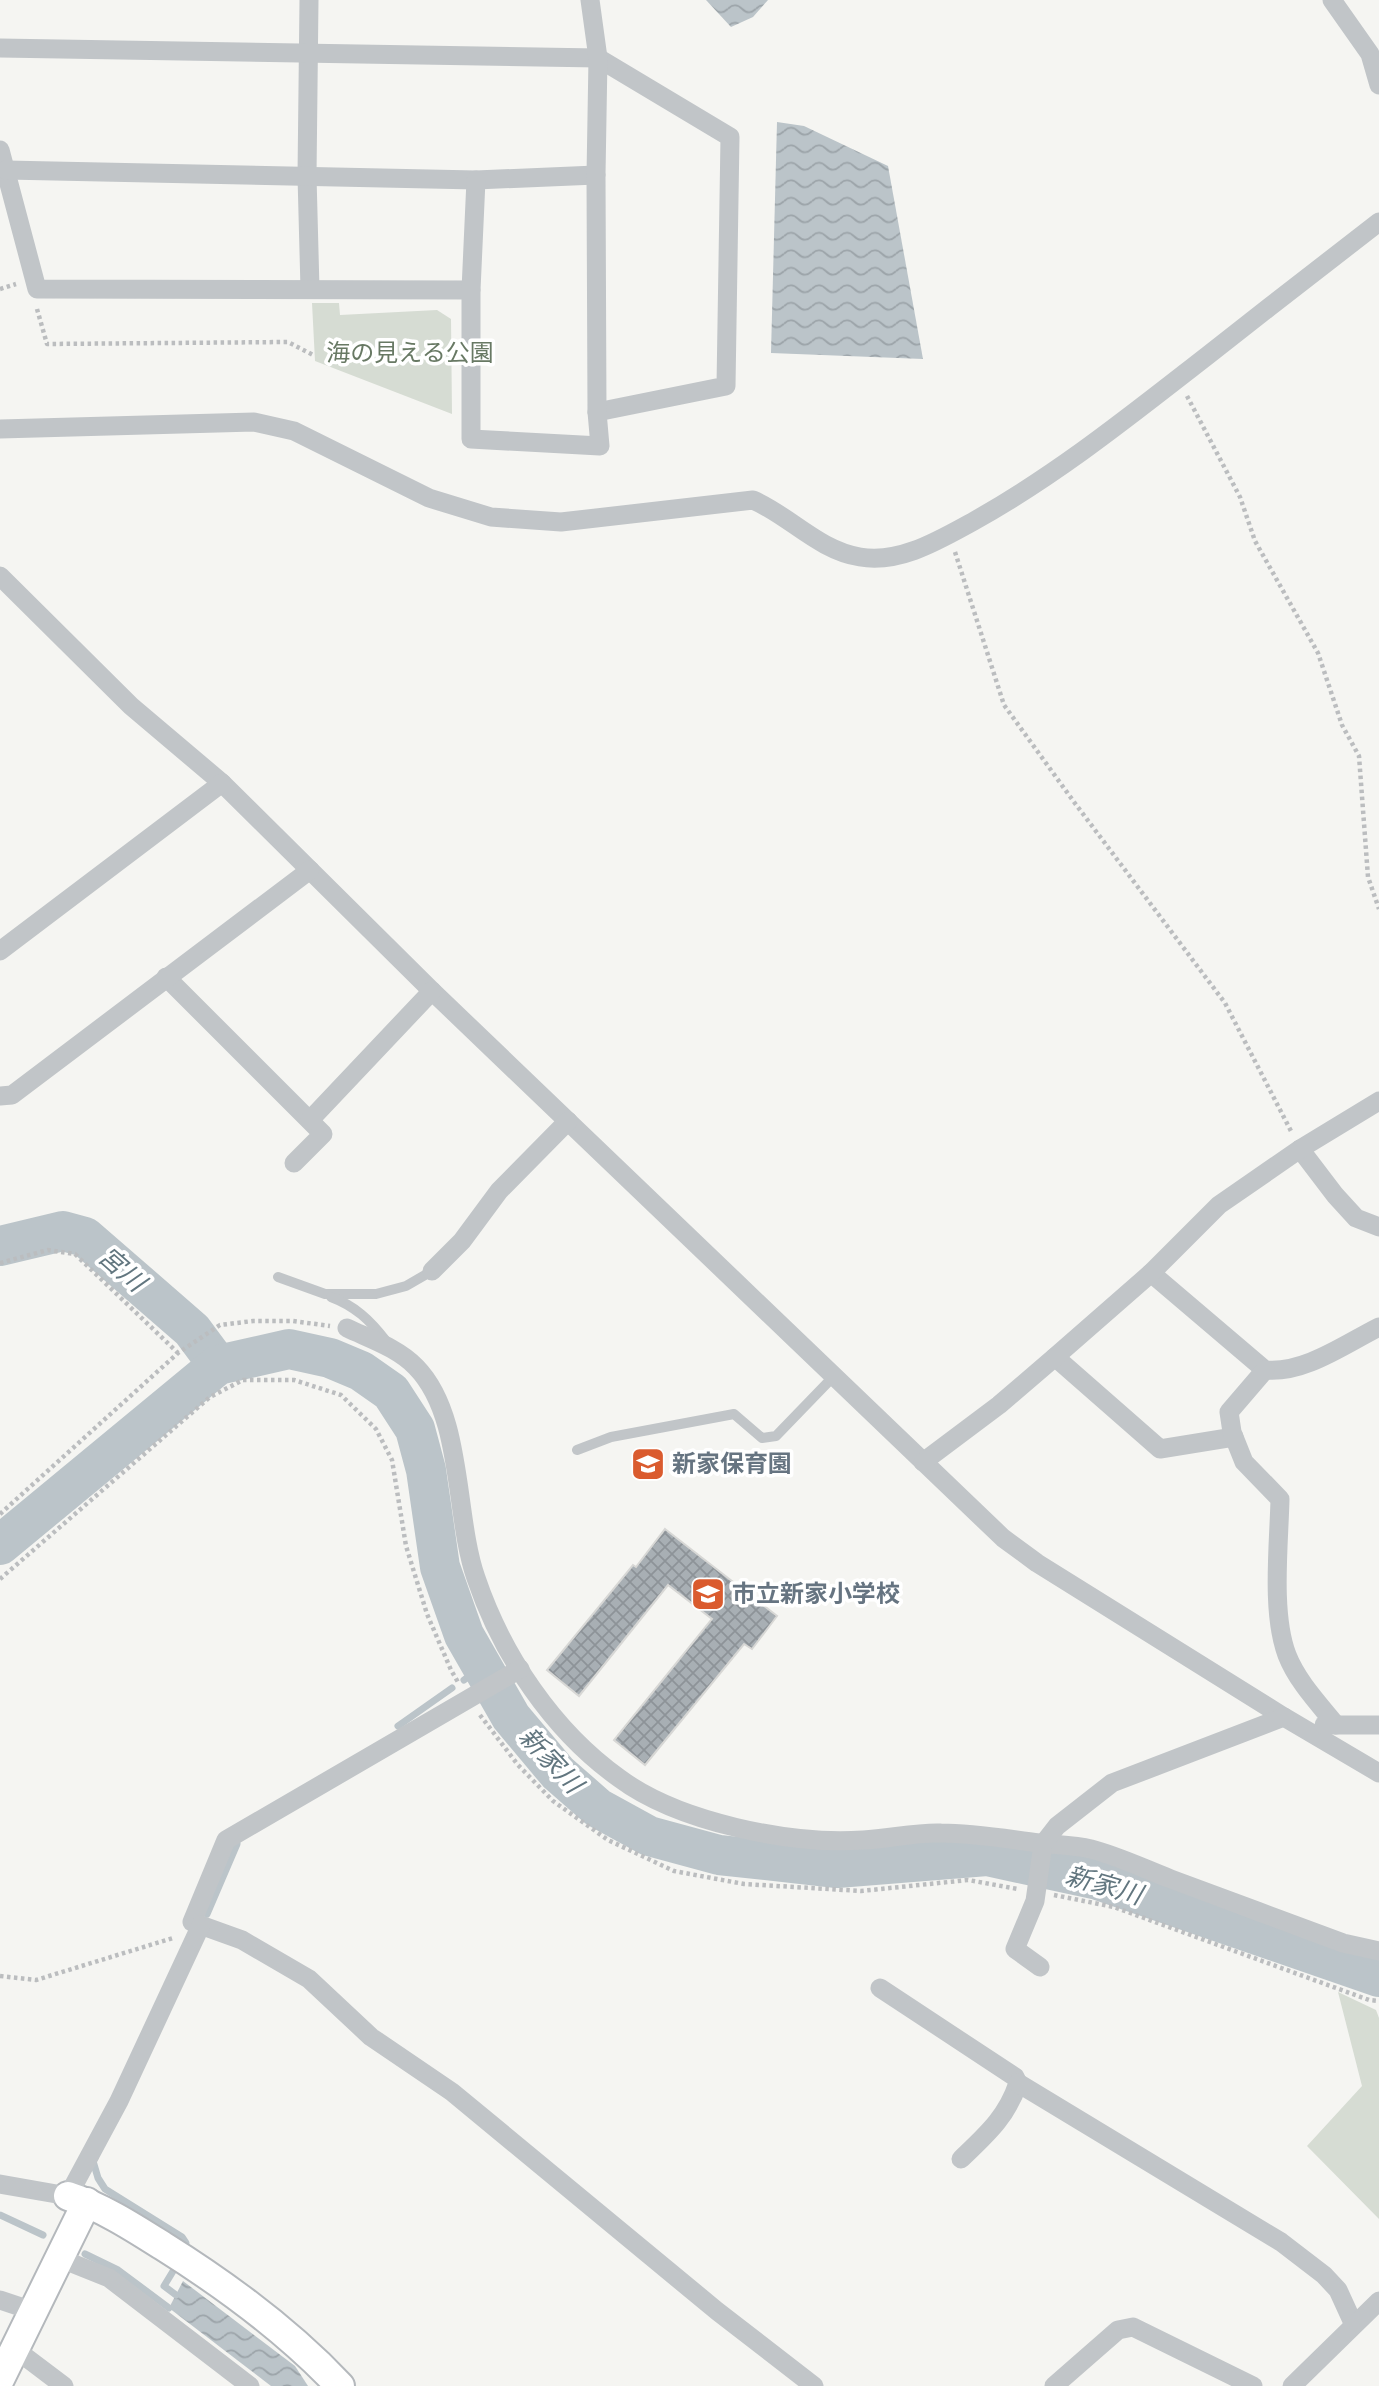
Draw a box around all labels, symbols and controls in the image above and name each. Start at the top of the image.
park label: 海の見える公園 [326,338,494,367]
water label: 宮川 [92,1240,154,1300]
school or university icon: 新家保育園 [629,1445,667,1483]
place label: 新家保育園 [672,1449,792,1478]
school or university icon: 市立新家小学校 [689,1575,727,1613]
place label: 市立新家小学校 [732,1579,900,1608]
water label: 新家川 [513,1721,591,1802]
water label: 新家川 [1062,1859,1149,1912]

